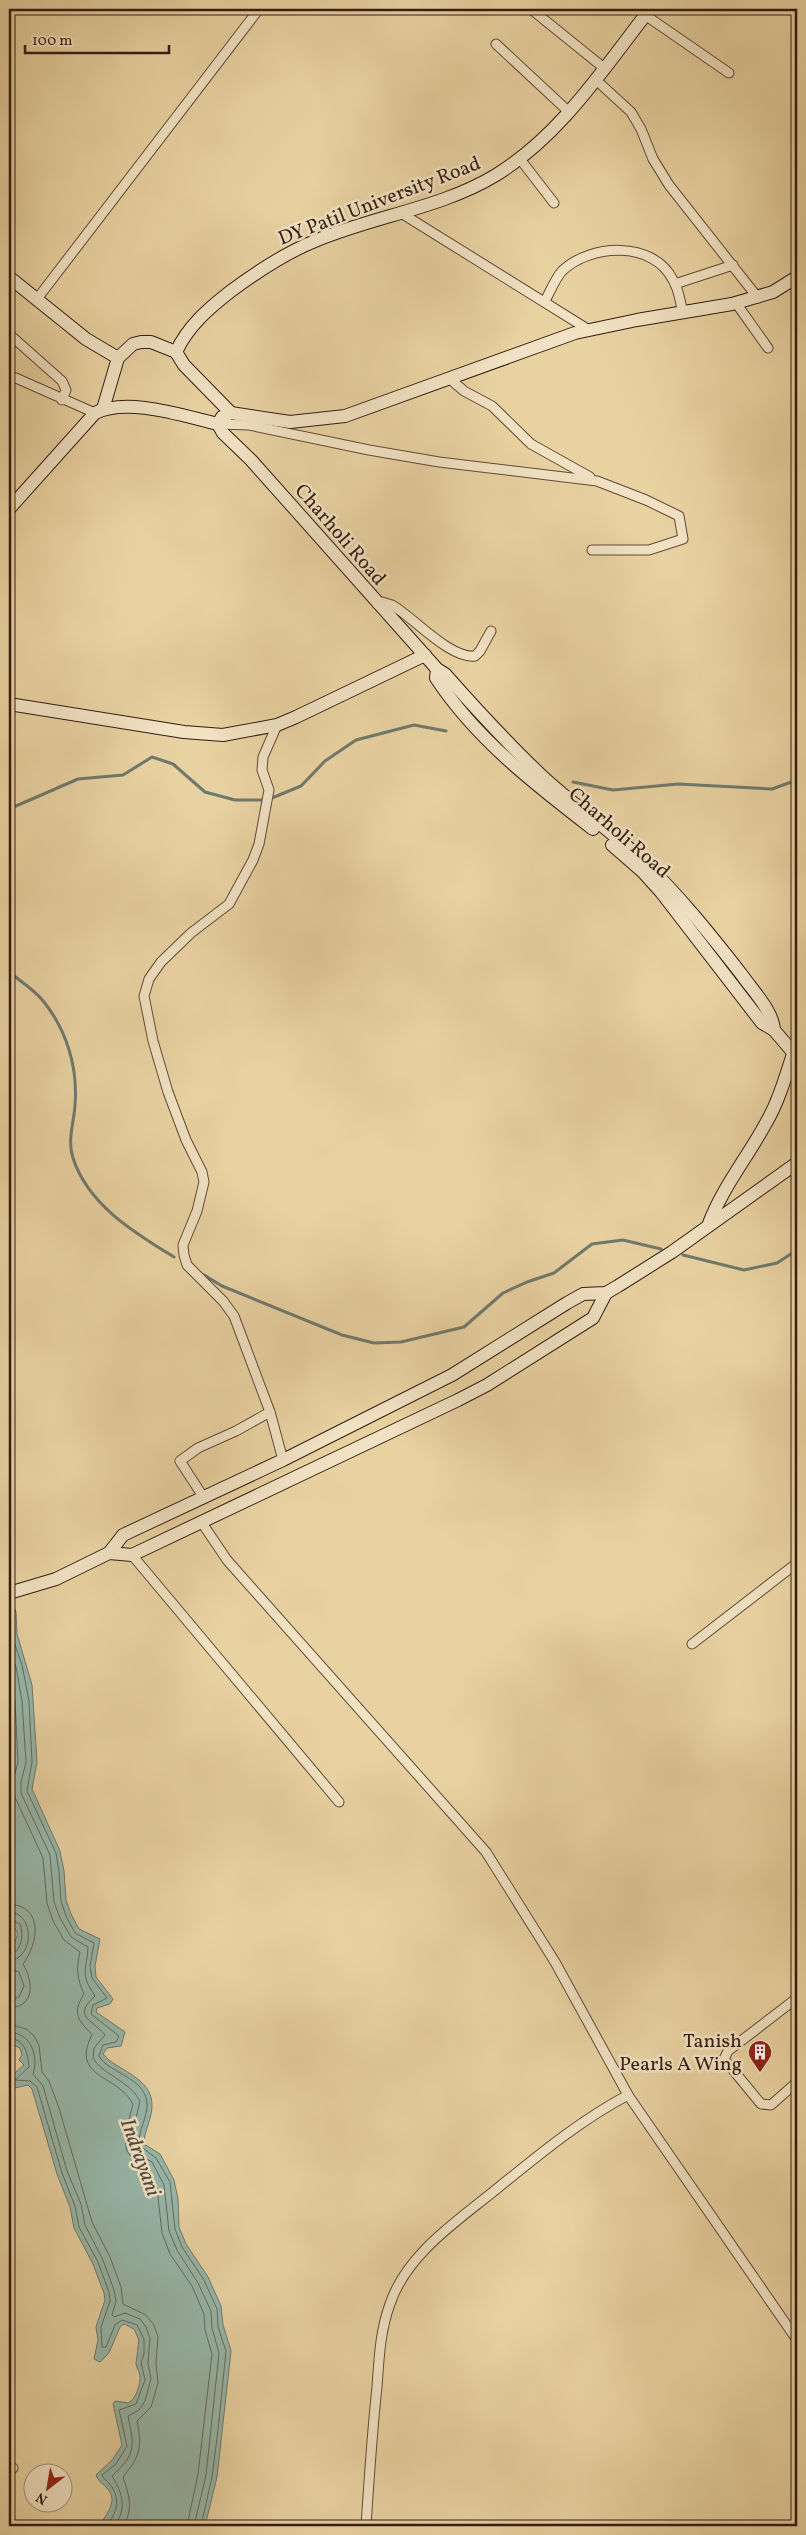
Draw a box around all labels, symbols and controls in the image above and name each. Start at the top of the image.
scale bar [25,22,169,54]
text: 100 m [32,31,72,52]
street label: DY Patil University Road [274,150,485,253]
street label: Charholi Road [287,478,392,592]
street label: Charholi Road [562,781,676,886]
place label: Tanish Pearls A Wing [619,2028,742,2079]
building icon: Tanish Pearls A Wing [747,2039,773,2073]
water label: Indrayani [112,2115,167,2201]
north arrow [22,2462,72,2512]
text: N [33,2487,51,2509]

